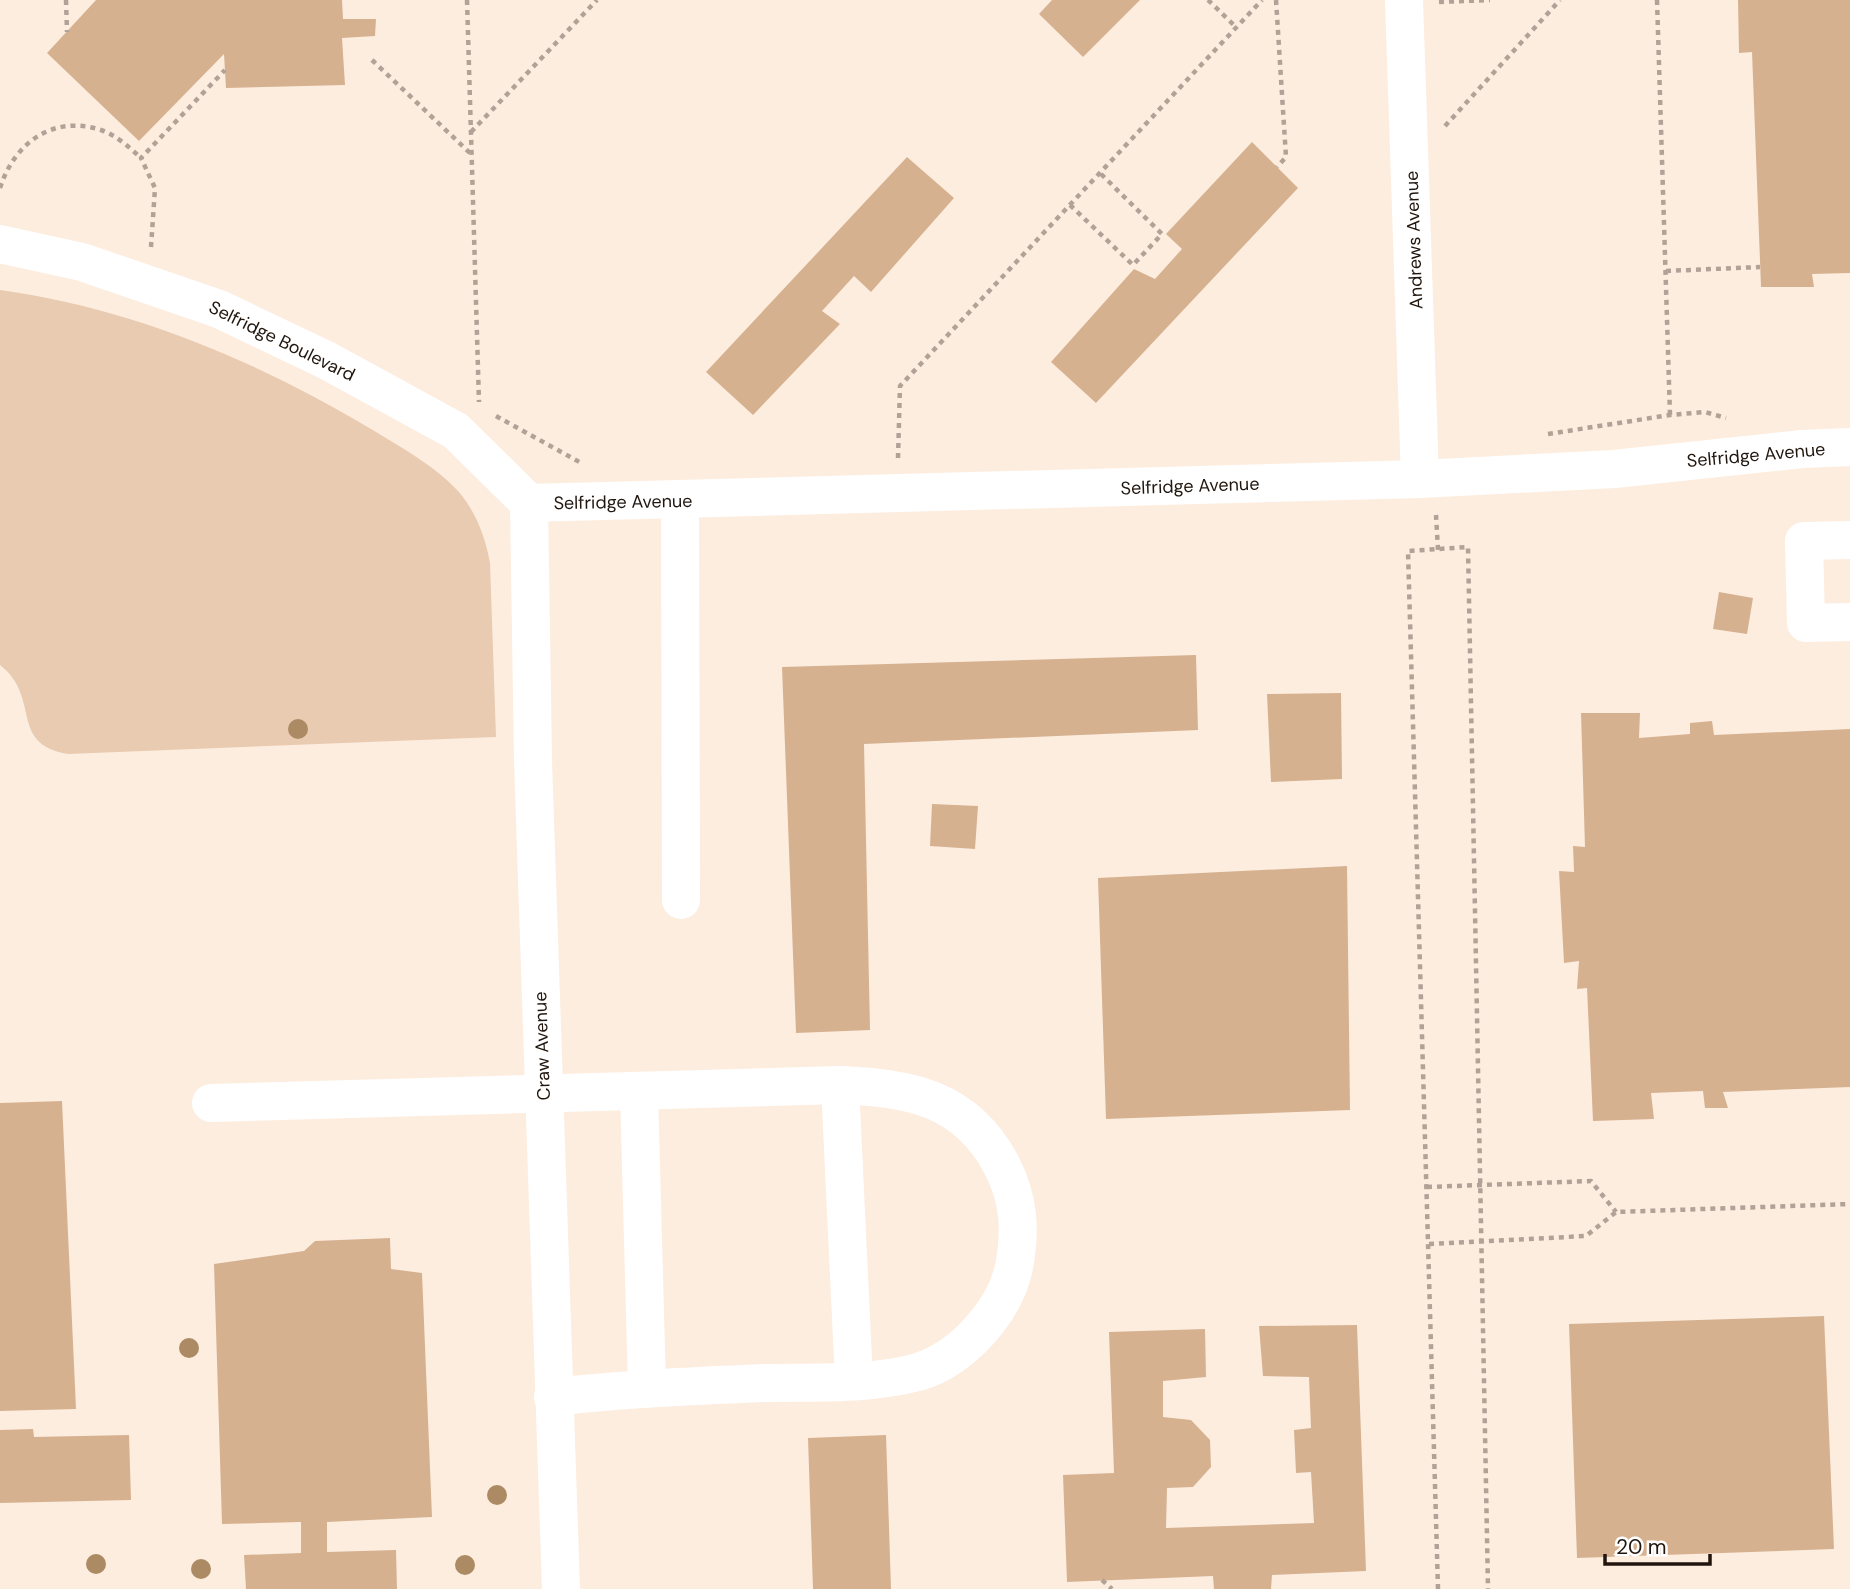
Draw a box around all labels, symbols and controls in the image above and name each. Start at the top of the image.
street label: Andrews Avenue [1400,170,1428,310]
street label: Selfridge Boulevard [205,295,359,387]
street label: Selfridge Avenue [1686,437,1826,473]
street label: Selfridge Avenue [1120,472,1260,500]
street label: Selfridge Avenue [553,489,693,515]
street label: Craw Avenue [528,991,556,1101]
scale bar [1605,1522,1710,1566]
text: 20 m [1616,1533,1667,1561]

